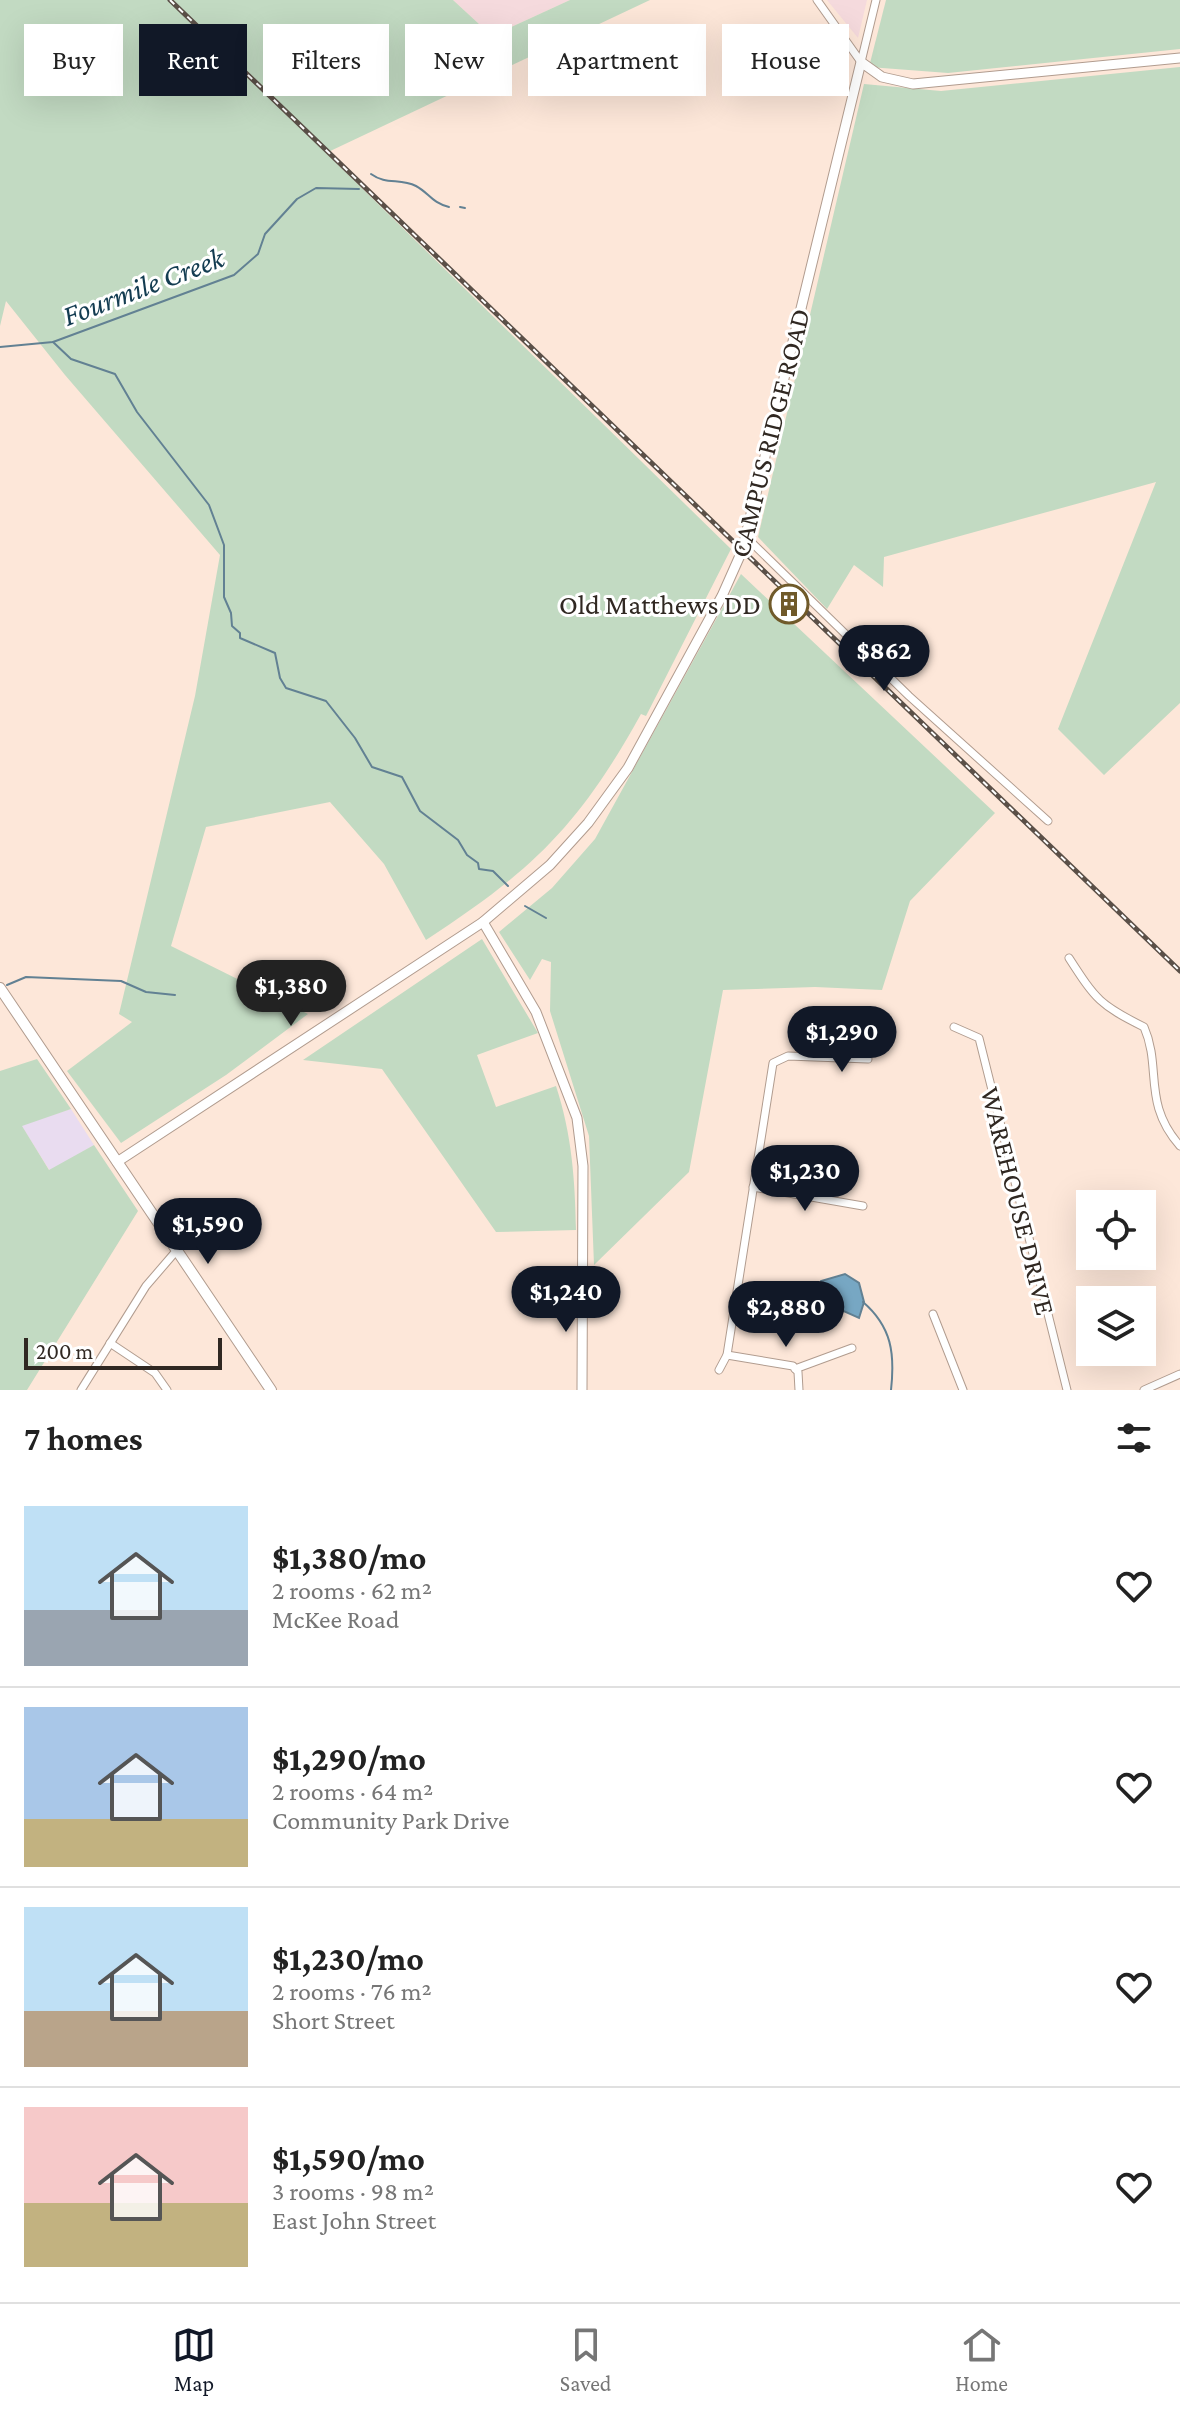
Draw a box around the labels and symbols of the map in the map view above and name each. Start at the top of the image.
water label: Fourmile Creek [58,239,230,332]
street label: CAMPUS RIDGE ROAD [724,305,816,561]
building icon: Old Matthews DD [768,583,810,625]
place label: Old Matthews DD [559,589,761,620]
pin: $862 [837,625,931,693]
pin: $1,380 [226,960,356,1028]
pin: $1,290 [777,1006,907,1074]
street label: WAREHOUSE DRIVE [975,1084,1061,1318]
pin: $1,230 [740,1145,870,1213]
pin: $1,590 [143,1198,273,1266]
pin: $1,240 [501,1266,631,1334]
pin: $2,880 [721,1281,851,1349]
scale bar [24,1334,222,1370]

